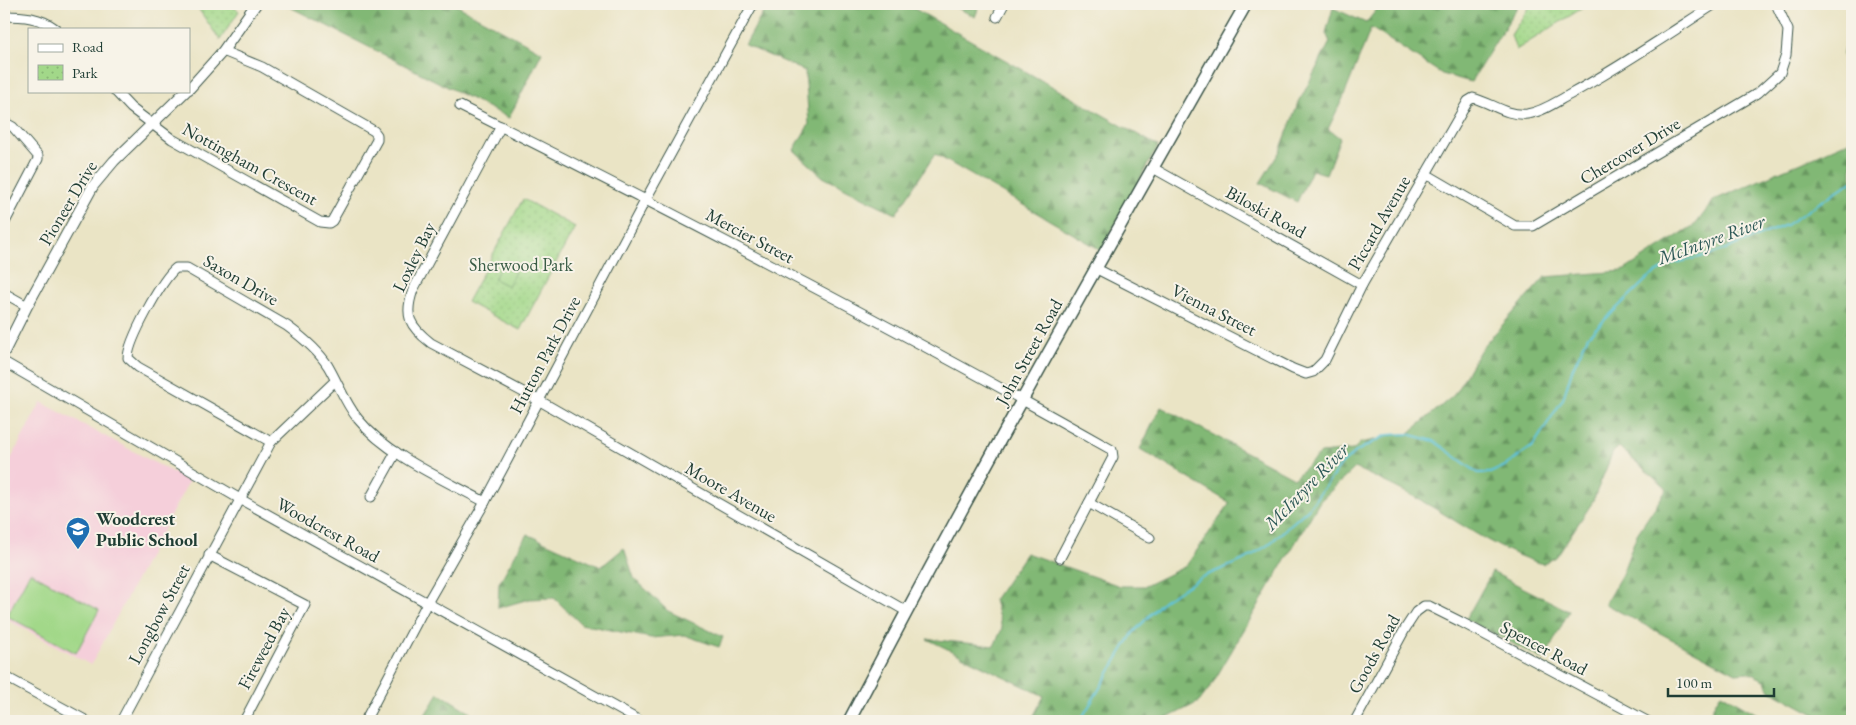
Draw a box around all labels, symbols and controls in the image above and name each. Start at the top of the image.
legend [28,28,190,92]
text: Road [72,37,104,56]
text: Park [72,63,99,82]
street label: Chercover Drive [1575,112,1684,190]
street label: Nottingham Crescent [179,117,322,210]
street label: Pioneer Drive [33,156,102,249]
street label: Piccard Avenue [1342,171,1415,274]
street label: Biloski Road [1222,180,1311,243]
street label: Mercier Street [702,203,799,269]
water label: McIntyre River [1653,208,1769,271]
street label: Loxley Bay [387,218,440,295]
street label: Saxon Drive [199,249,283,310]
park label: Sherwood Park [469,253,573,276]
street label: Vienna Street [1168,278,1261,341]
street label: Hutton Park Drive [504,292,585,418]
street label: John Street Road [989,294,1068,411]
water label: McIntyre River [1258,437,1355,536]
street label: Moore Avenue [681,456,781,527]
street label: Woodcrest Road [273,492,385,568]
place label: Woodcrest Public School [96,507,198,551]
school or university icon: Woodcrest Public School [65,516,91,550]
street label: Longbow Street [123,559,195,668]
street label: Fireweed Bay [232,602,295,693]
street label: Goods Road [1342,609,1405,697]
street label: Spencer Road [1497,615,1593,681]
scale bar [1668,665,1775,697]
text: 100 m [1676,673,1713,692]

